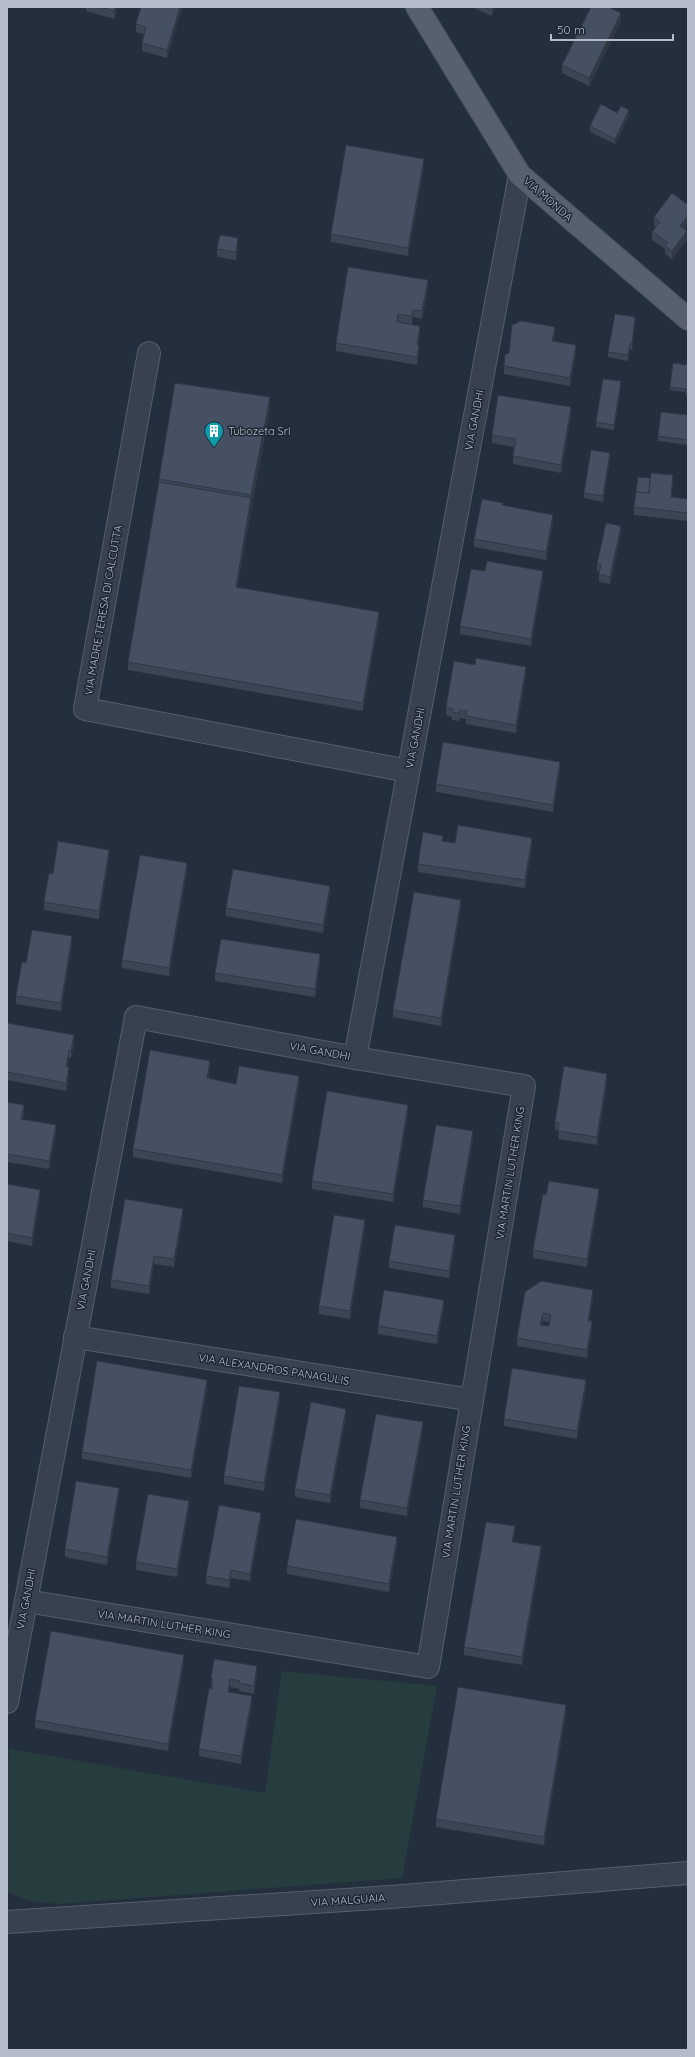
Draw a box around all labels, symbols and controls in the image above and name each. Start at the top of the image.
scale bar [551,16,673,42]
text: 50 m [557,22,585,37]
street label: VIA MONDA [521,174,575,224]
street label: VIA GANDHI [461,388,487,452]
building icon: Tubozeta Srl [203,420,225,448]
place label: Tubozeta Srl [228,424,291,438]
street label: VIA MADRE TERESA DI CALCUTTA [81,524,125,696]
street label: VIA GANDHI [402,706,428,770]
street label: VIA GANDHI [288,1039,352,1063]
street label: VIA MARTIN LUTHER KING [493,1105,527,1241]
street label: VIA GANDHI [73,1248,99,1312]
street label: VIA ALEXANDROS PANAGULIS [198,1350,350,1388]
street label: VIA MARTIN LUTHER KING [439,1424,473,1560]
street label: VIA GANDHI [13,1567,39,1631]
street label: VIA MARTIN LUTHER KING [96,1607,232,1641]
street label: VIA MALGUAIA [310,1890,386,1910]

